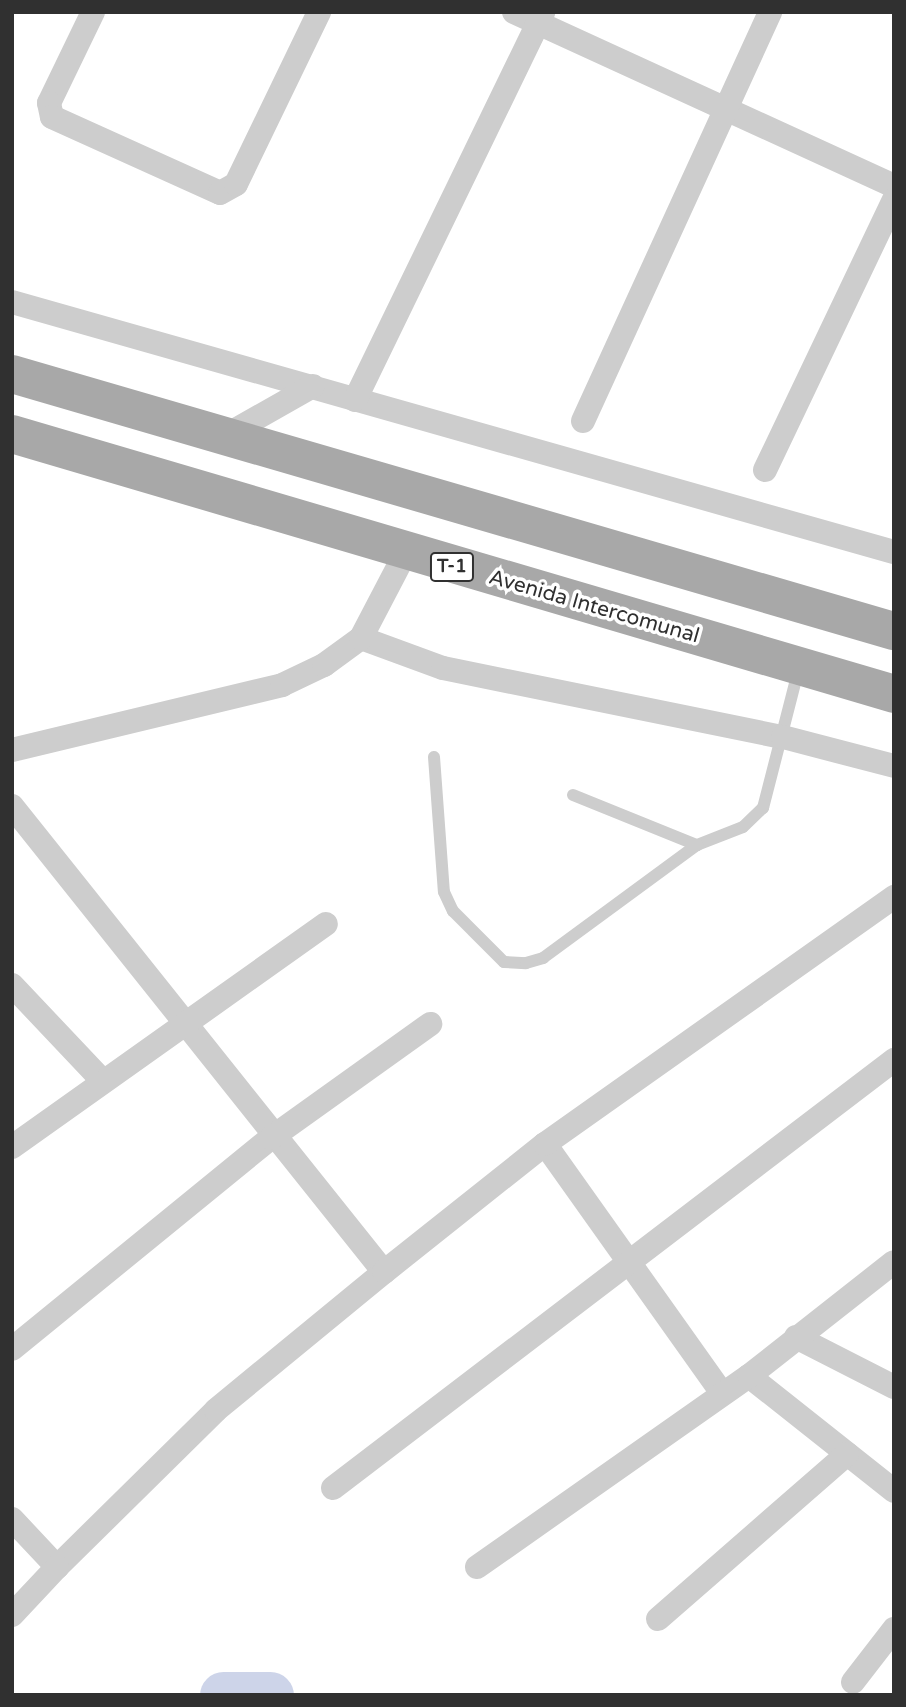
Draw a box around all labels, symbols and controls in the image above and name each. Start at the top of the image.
road number: T-1 [429,552,475,582]
street label: Avenida Intercomunal [486,565,702,649]

